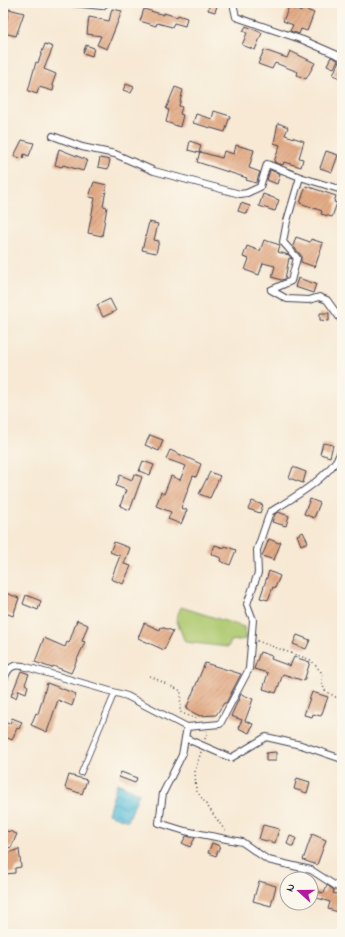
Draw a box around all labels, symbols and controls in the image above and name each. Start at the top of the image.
north arrow [279,871,319,911]
text: N [282,881,299,894]

